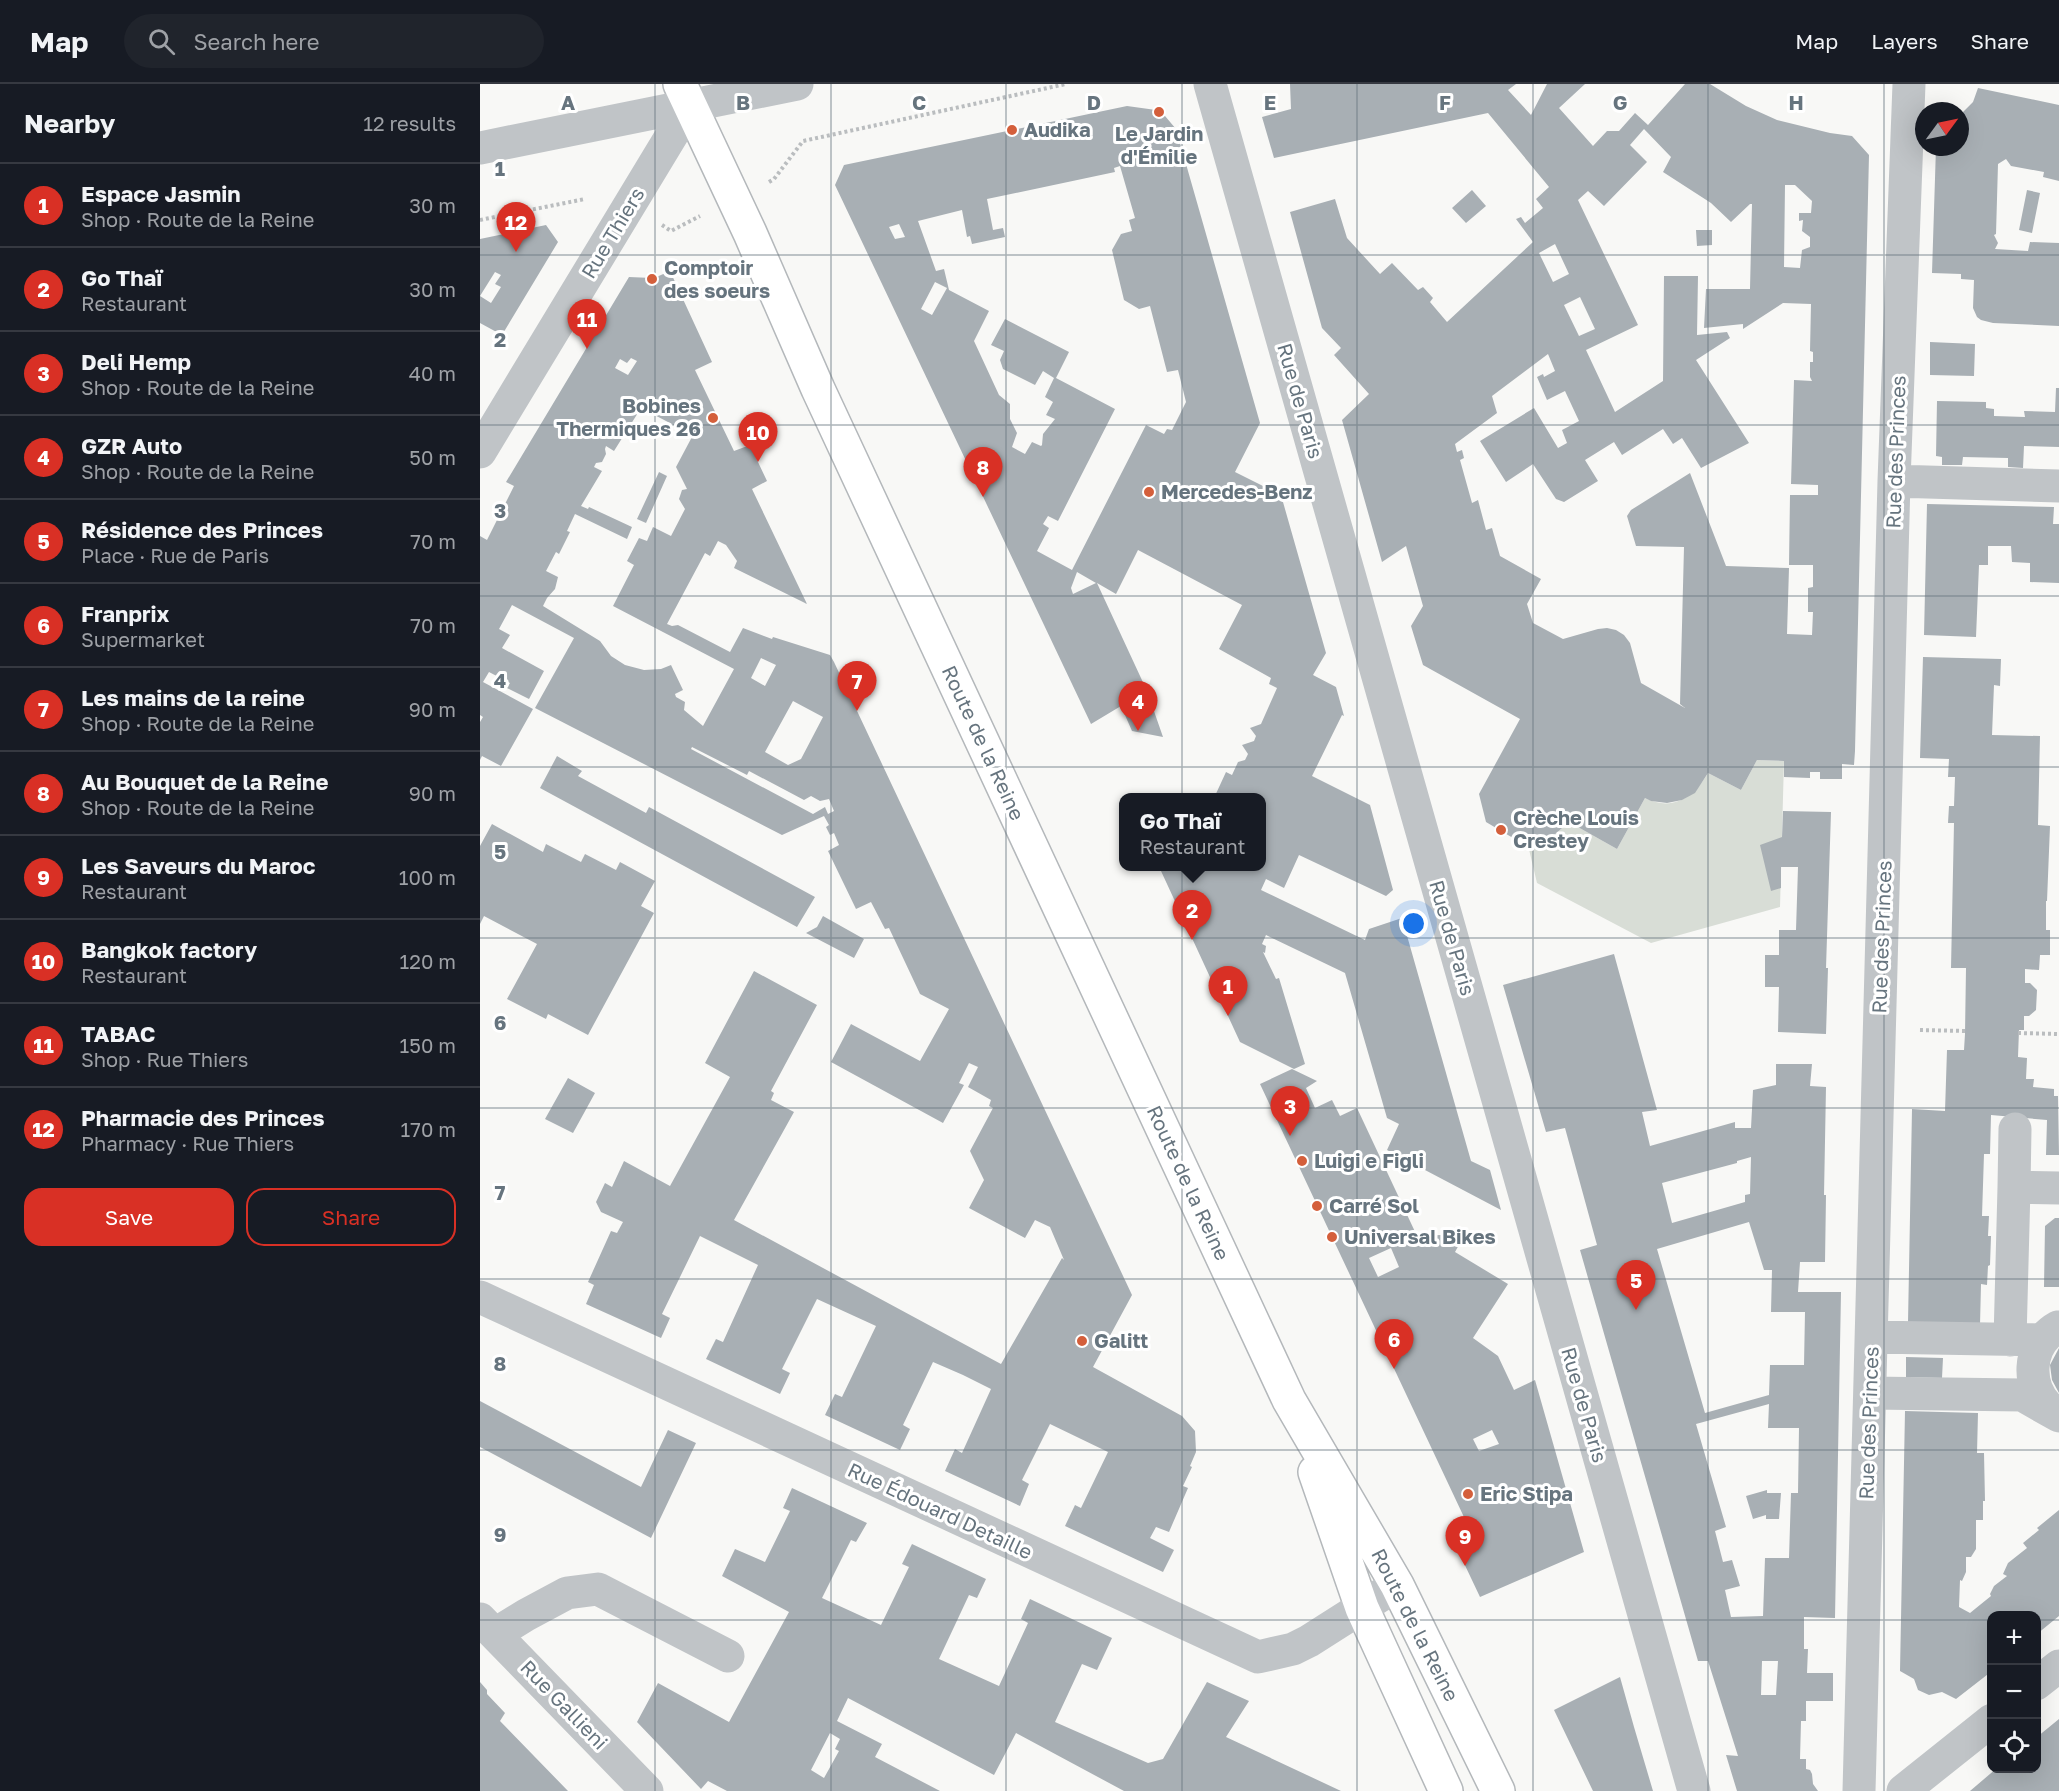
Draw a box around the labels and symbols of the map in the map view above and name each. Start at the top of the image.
text: A [561,90,575,114]
text: B [736,90,750,114]
text: C [912,90,926,114]
text: D [1087,90,1101,114]
text: E [1264,90,1276,114]
text: F [1439,90,1451,114]
text: G [1613,90,1627,114]
text: H [1788,90,1804,114]
north arrow [1915,102,1969,156]
marker: Le Jardin d'Émilie [1152,105,1166,119]
place label: Audika [1024,117,1091,141]
place label: Le Jardin d'Émilie [1115,121,1203,168]
marker: Audika [1005,123,1019,137]
text: 1 [495,156,505,180]
street label: Rue Thiers [576,183,649,282]
pin: 12 [496,202,536,252]
place label: Comptoir des soeurs [664,255,770,302]
marker: Comptoir des soeurs [645,272,659,286]
pin: 11 [568,300,606,349]
text: 2 [494,327,506,351]
street label: Rue de Paris [1273,340,1329,461]
street label: Rue des Princes [1880,375,1910,529]
place label: Bobines Thermiques 26 [556,393,701,440]
marker: Bobines Thermiques 26 [706,411,720,425]
pin: 10 [738,412,778,462]
pin: 8 [964,448,1002,497]
place label: Mercedes-Benz [1161,479,1313,503]
marker: Mercedes-Benz [1142,485,1156,499]
text: 3 [494,498,506,522]
street label: Route de la Reine [938,661,1030,824]
pin: 7 [838,662,877,711]
text: 4 [494,668,506,692]
pin: 4 [1118,682,1158,731]
place label: Crèche Louis Crestey [1513,805,1639,852]
marker: Crèche Louis Crestey [1494,823,1508,837]
text: 5 [494,839,506,863]
street label: Rue des Princes [1866,860,1896,1014]
street label: Rue de Paris [1425,877,1481,998]
pin: 2 [1172,890,1212,940]
your location [1399,909,1428,938]
pin: 1 [1208,966,1248,1016]
text: 6 [494,1010,506,1034]
pin: 3 [1270,1086,1310,1136]
street label: Route de la Reine [1143,1101,1235,1264]
place label: Luigi e Figli [1314,1148,1424,1172]
marker: Luigi e Figli [1295,1154,1309,1168]
text: 7 [495,1180,506,1204]
place label: Carré Sol [1329,1193,1419,1217]
marker: Carré Sol [1310,1199,1324,1213]
place label: Universal Bikes [1344,1224,1496,1248]
marker: Universal Bikes [1325,1230,1339,1244]
pin: 5 [1616,1260,1656,1310]
pin: 6 [1374,1320,1414,1369]
place label: Galitt [1094,1328,1148,1352]
marker: Galitt [1075,1334,1089,1348]
street label: Rue de Paris [1557,1344,1613,1465]
street label: Rue des Princes [1853,1346,1883,1500]
text: 8 [494,1351,506,1375]
street label: Rue Édouard Detaille [844,1457,1037,1563]
place label: Eric Stipa [1480,1481,1573,1505]
marker: Eric Stipa [1461,1487,1475,1501]
pin: 9 [1446,1516,1484,1566]
text: 9 [494,1522,506,1546]
street label: Route de la Reine [1367,1544,1465,1705]
street label: Rue Gallieni [516,1655,613,1754]

